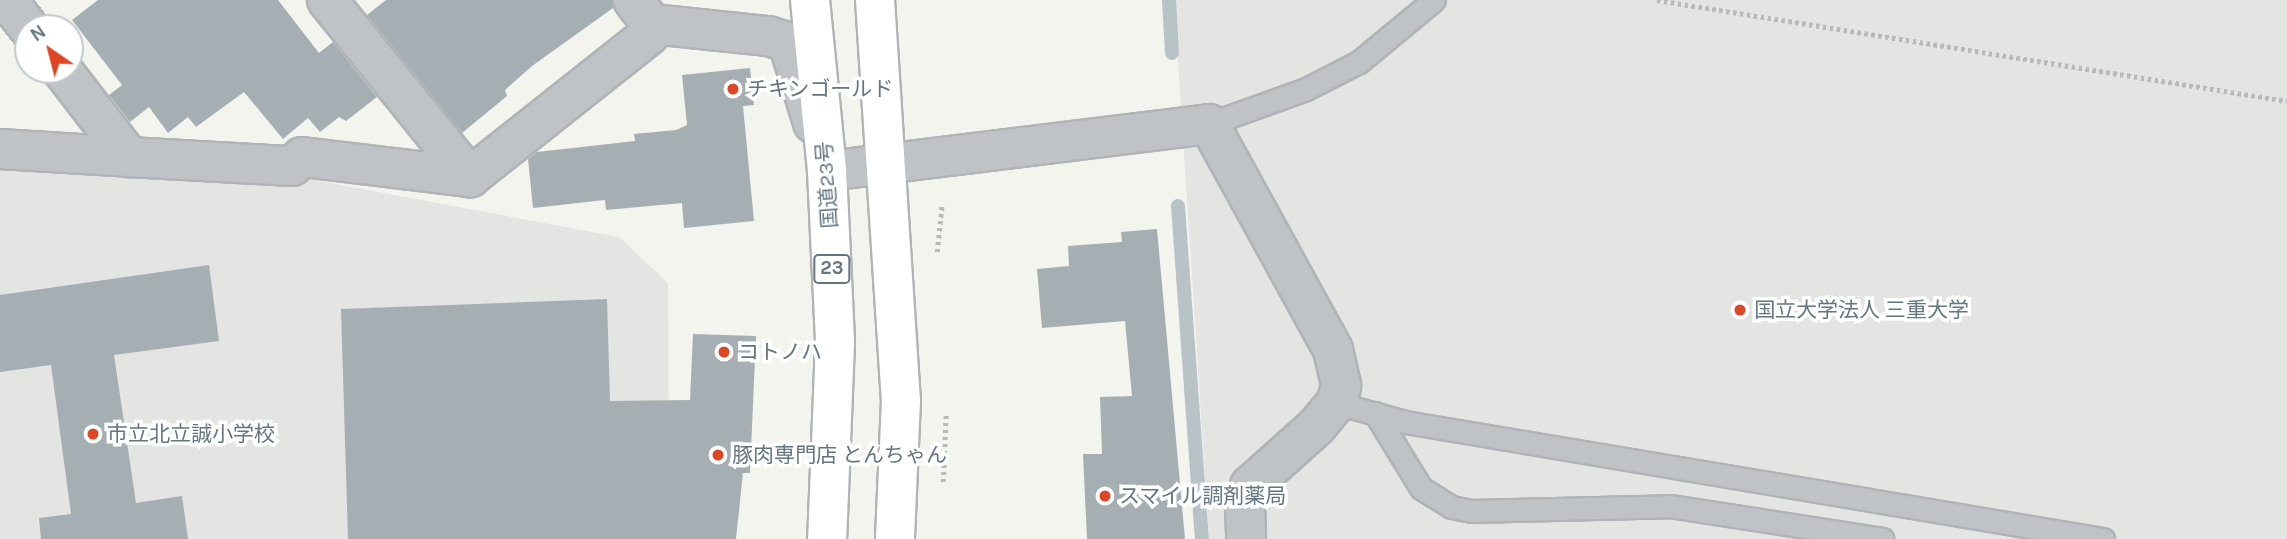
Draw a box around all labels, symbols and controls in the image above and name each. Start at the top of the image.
north arrow [14,14,84,84]
text: N [26,21,50,46]
place label: チキンゴールド [747,76,894,102]
marker: チキンゴールド [725,81,741,97]
street label: 国道23号 [811,140,843,230]
road number: 23 [813,254,851,284]
place label: 国立大学法人 三重大学 [1754,297,1969,323]
marker: 国立大学法人 三重大学 [1732,302,1748,318]
place label: コトノハ [738,339,822,365]
marker: コトノハ [716,344,732,360]
place label: 市立北立誠小学校 [107,421,275,447]
marker: 市立北立誠小学校 [85,426,101,442]
place label: 豚肉専門店 とんちゃん [732,442,947,468]
marker: 豚肉専門店 とんちゃん [710,447,726,463]
place label: スマイル調剤薬局 [1119,483,1287,509]
marker: スマイル調剤薬局 [1097,488,1113,504]

